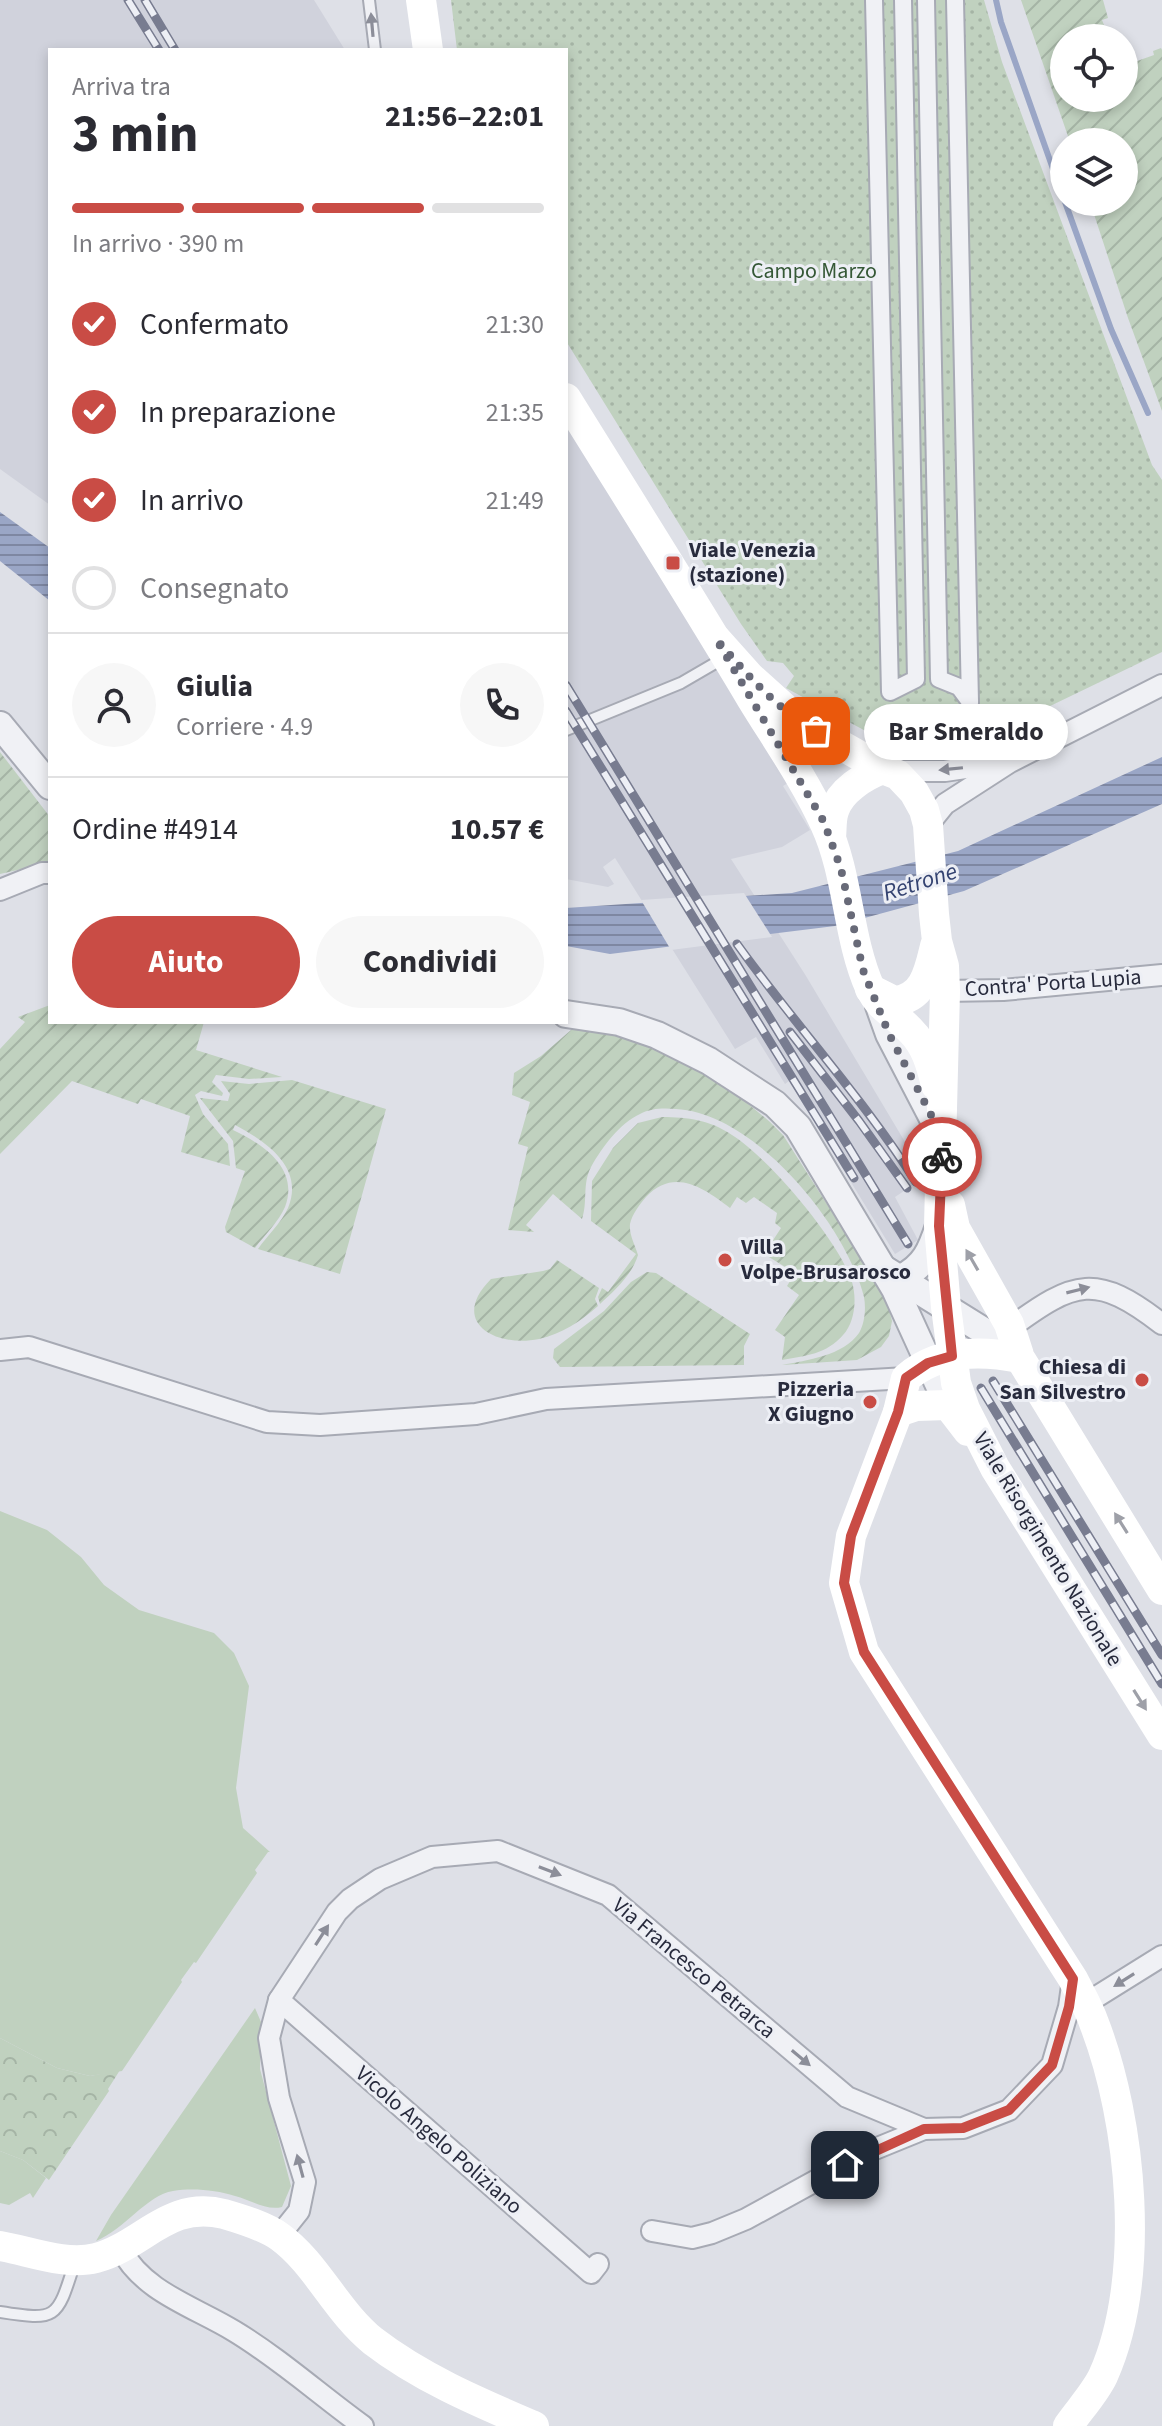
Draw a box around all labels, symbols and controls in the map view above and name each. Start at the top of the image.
one-way arrow [365,12,378,37]
map controls [1050,24,1138,216]
button: locate [1050,24,1138,112]
text: Arriva tra [72,68,171,105]
text: 21:56–22:01 [385,95,544,138]
text: 3 min [72,98,199,172]
button: layers [1050,128,1138,216]
text: In arrivo · 390 m [72,225,244,262]
park label: Campo Marzo [751,255,877,287]
icon: check [72,302,116,346]
text: Confermato [140,303,289,346]
text: 21:30 [486,306,544,343]
icon: check [72,390,116,434]
text: In preparazione [140,391,336,434]
text: 21:35 [486,394,544,431]
icon: check [72,478,116,522]
text: In arrivo [140,479,244,522]
text: 21:49 [486,482,544,519]
place label: Viale Venezia (stazione) [688,534,816,591]
marker: Viale Venezia (stazione) [664,554,682,572]
text: Consegnato [140,567,289,610]
button: person [72,663,156,747]
button: phone [460,663,544,747]
text: Giulia [176,665,253,708]
pin [782,697,850,765]
callout: Bar Smeraldo [864,703,1068,759]
text: Corriere · 4.9 [176,708,313,745]
icon: bag [794,709,838,753]
text: Bar Smeraldo [888,713,1044,750]
one-way arrow [938,763,963,776]
text: Ordine #4914 [72,808,238,851]
text: 10.57 € [450,808,544,851]
water label: Retrone [878,854,962,910]
button: Aiuto [72,916,300,1008]
button: Condividi [316,916,544,1008]
street label: Contra' Porta Lupia [964,961,1142,1005]
courier [902,1117,982,1197]
icon: bike [920,1135,964,1179]
place label: Villa Volpe-Brusarosco [740,1231,911,1288]
one-way arrow [965,1249,979,1271]
marker: Villa Volpe-Brusarosco [716,1251,734,1269]
one-way arrow [1065,1284,1090,1296]
place label: Chiesa di San Silvestro [999,1351,1126,1408]
marker: Chiesa di San Silvestro [1133,1371,1151,1389]
place label: Pizzeria X Giugno [768,1373,854,1430]
marker: Pizzeria X Giugno [861,1393,879,1411]
street label: Viale Risorgimento Nazionale [965,1426,1131,1672]
one-way arrow [1115,1512,1129,1534]
one-way arrow [1133,1690,1148,1711]
one-way arrow [538,1864,562,1877]
street label: Via Francesco Petrarca [605,1890,783,2046]
one-way arrow [314,1924,329,1945]
one-way arrow [1112,1972,1135,1987]
one-way arrow [791,2049,811,2066]
street label: Vicolo Angelo Poliziano [348,2058,530,2222]
pin [811,2131,879,2199]
icon: home [823,2143,867,2187]
one-way arrow [294,2154,306,2179]

